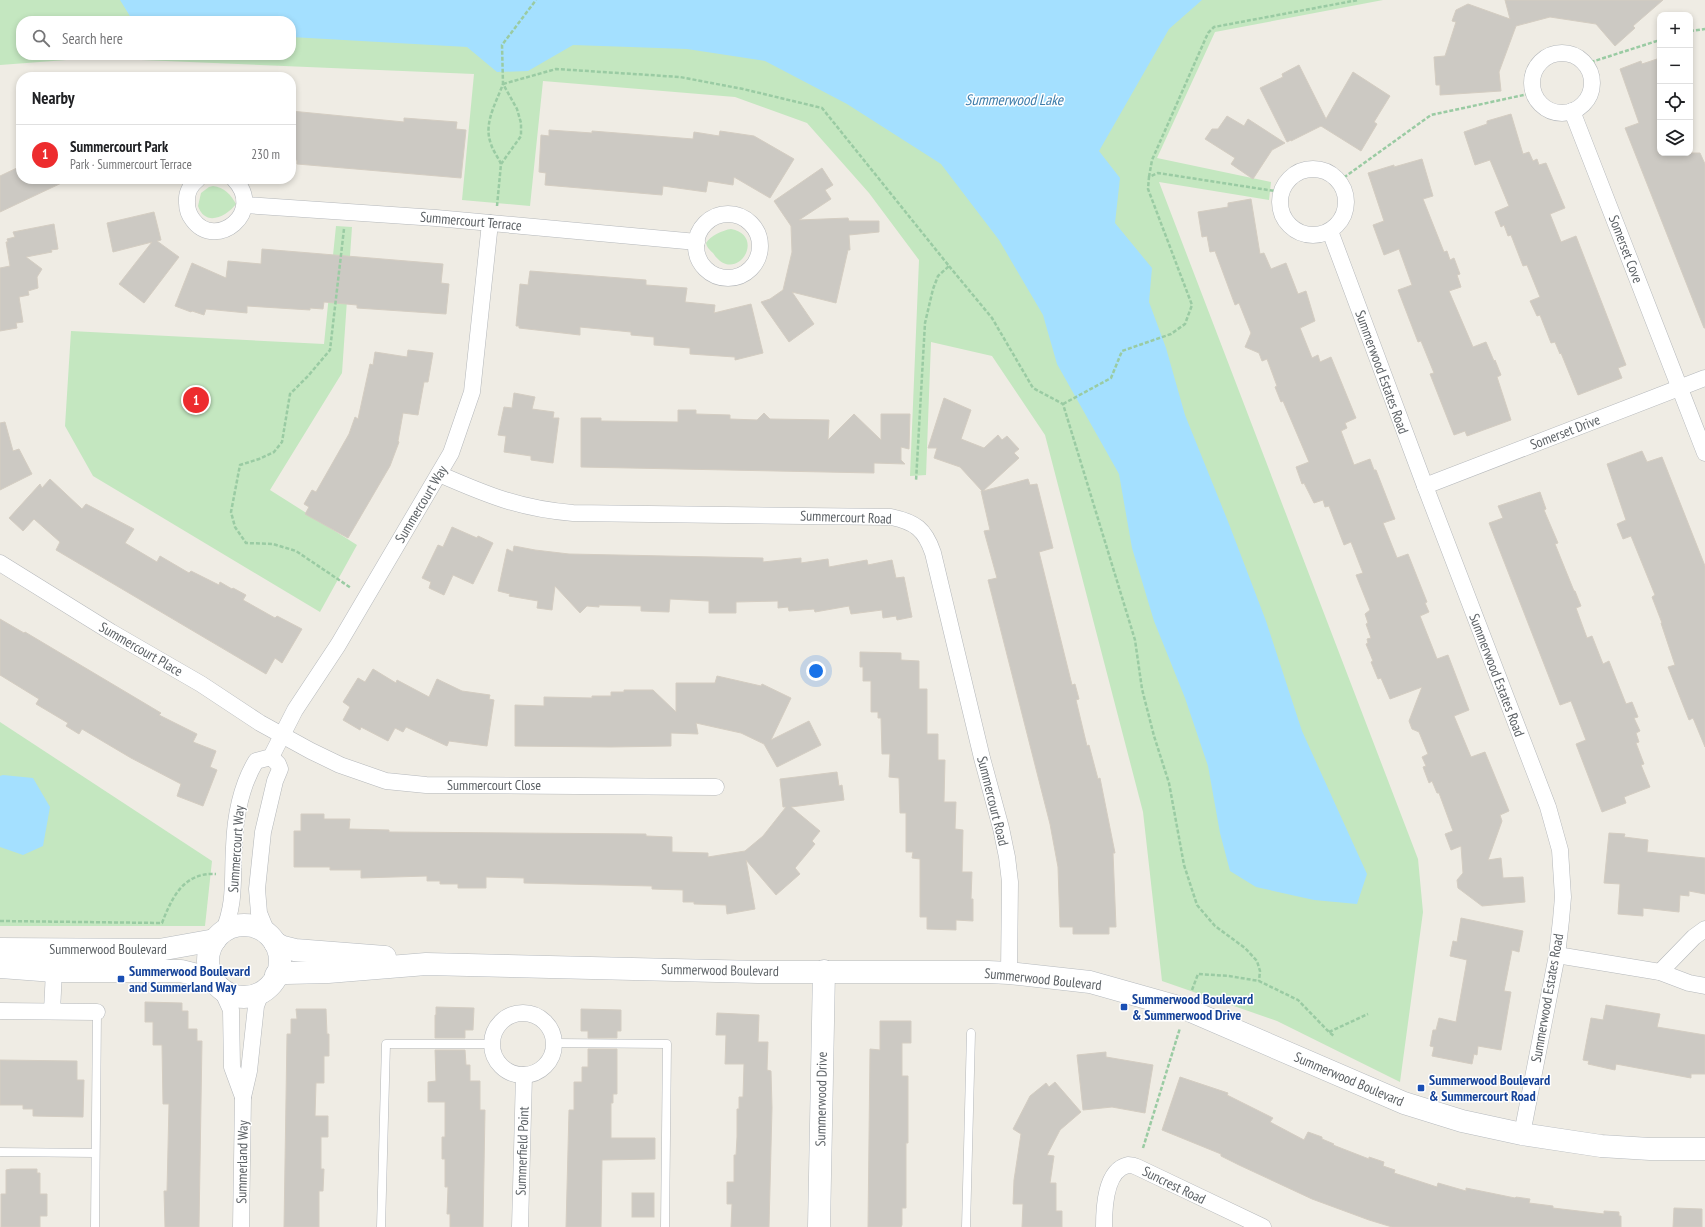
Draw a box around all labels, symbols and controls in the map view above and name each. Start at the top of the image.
map controls [1657,12,1693,156]
button: + [1657,12,1693,48]
search box [16,16,296,60]
icon: search [30,27,52,49]
text: Search here [62,29,123,48]
button: − [1657,48,1693,84]
button: locate [1657,84,1693,120]
text: Nearby [32,87,75,109]
water label: Summerwood Lake [965,90,1064,109]
button: layers [1657,120,1693,156]
text: Summercourt Park [70,137,168,156]
text: 1 [42,146,48,163]
text: 230 m [251,146,280,163]
text: Park · Summercourt Terrace [70,156,192,173]
street label: Summercourt Terrace [420,208,523,234]
street label: Somerset Cove [1605,213,1647,286]
street label: Summerwood Estates Road [1351,308,1413,436]
pin: 1 [183,385,209,415]
street label: Somerset Drive [1527,410,1603,454]
street label: Summercourt Way [391,461,452,546]
street label: Summercourt Road [800,506,892,528]
street label: Summerwood Estates Road [1465,611,1529,739]
street label: Summercourt Place [96,618,186,680]
your location [806,661,826,681]
street label: Summercourt Road [973,754,1013,848]
street label: Summercourt Close [447,776,541,794]
street label: Summercourt Way [224,804,248,893]
street label: Summerwood Estates Road [1527,932,1567,1064]
street label: Summerwood Boulevard [49,940,167,958]
street label: Summerwood Boulevard [661,960,779,980]
place label: Summerwood Boulevard and Summerland Way [129,962,250,996]
street label: Summerwood Boulevard [984,964,1102,994]
marker: Summerwood Boulevard and Summerland Way [116,974,126,984]
place label: Summerwood Boulevard & Summerwood Drive [1132,990,1253,1024]
marker: Summerwood Boulevard & Summerwood Drive [1119,1002,1129,1012]
street label: Summerwood Boulevard [1291,1048,1407,1110]
street label: Summerwood Drive [811,1051,831,1146]
place label: Summerwood Boulevard & Summercourt Road [1429,1071,1550,1105]
marker: Summerwood Boulevard & Summercourt Road [1416,1083,1426,1093]
street label: Summerfield Point [511,1106,533,1196]
street label: Summerland Way [232,1119,252,1204]
street label: Suncrest Road [1139,1162,1209,1208]

